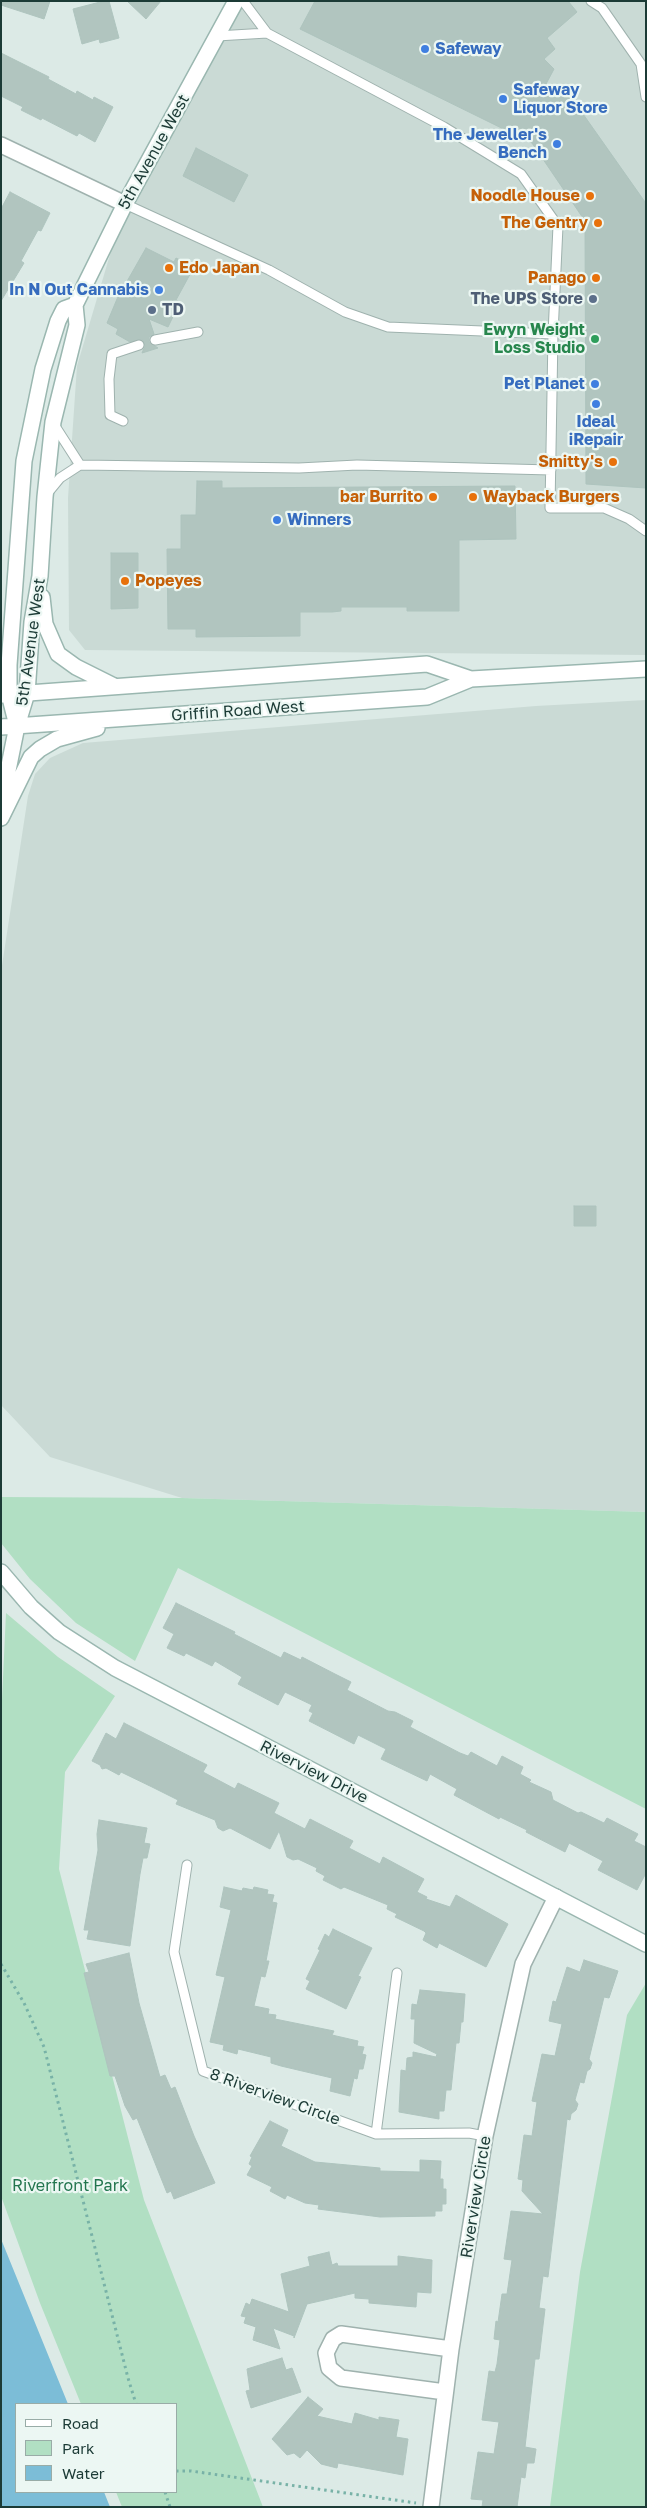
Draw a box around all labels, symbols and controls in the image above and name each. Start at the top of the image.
place label: Safeway [435,39,502,59]
marker: Safeway [419,43,431,55]
place label: Safeway Liquor Store [513,80,608,118]
street label: 5th Avenue West [114,91,194,213]
marker: Safeway Liquor Store [497,93,509,105]
place label: The Jeweller's Bench [433,125,547,163]
marker: The Jeweller's Bench [551,138,563,150]
place label: Noodle House [470,186,580,206]
marker: Noodle House [584,190,596,202]
place label: The Gentry [501,213,588,233]
marker: The Gentry [592,217,604,229]
place label: Edo Japan [179,258,260,278]
marker: Edo Japan [163,262,175,274]
place label: Panago [528,268,586,288]
marker: Panago [590,272,602,284]
place label: In N Out Cannabis [9,280,149,300]
marker: In N Out Cannabis [153,284,165,296]
place label: The UPS Store [470,289,583,309]
marker: The UPS Store [587,293,599,305]
place label: TD [162,300,184,320]
marker: TD [146,304,158,316]
place label: Ewyn Weight Loss Studio [483,320,585,358]
marker: Ewyn Weight Loss Studio [589,333,601,345]
place label: Pet Planet [504,374,585,394]
marker: Pet Planet [589,378,601,390]
marker: Ideal iRepair [590,398,602,410]
place label: Ideal iRepair [569,412,623,450]
place label: Smitty's [538,452,603,472]
marker: Smitty's [607,456,619,468]
place label: bar Burrito [340,487,423,507]
place label: Wayback Burgers [483,487,620,507]
marker: bar Burrito [427,491,439,503]
marker: Wayback Burgers [467,491,479,503]
place label: Winners [287,510,351,530]
marker: Winners [271,514,283,526]
place label: Popeyes [135,571,202,591]
marker: Popeyes [119,575,131,587]
street label: 5th Avenue West [13,577,49,707]
street label: Griffin Road West [171,697,305,725]
street label: Riverview Drive [257,1736,371,1808]
street label: 8 Riverview Circle [207,2065,343,2129]
street label: Riverview Circle [457,2135,495,2259]
park label: Riverfront Park [12,2176,128,2196]
legend [15,2403,178,2493]
text: Road [62,2414,99,2432]
text: Park [62,2439,94,2457]
text: Water [62,2464,105,2482]

